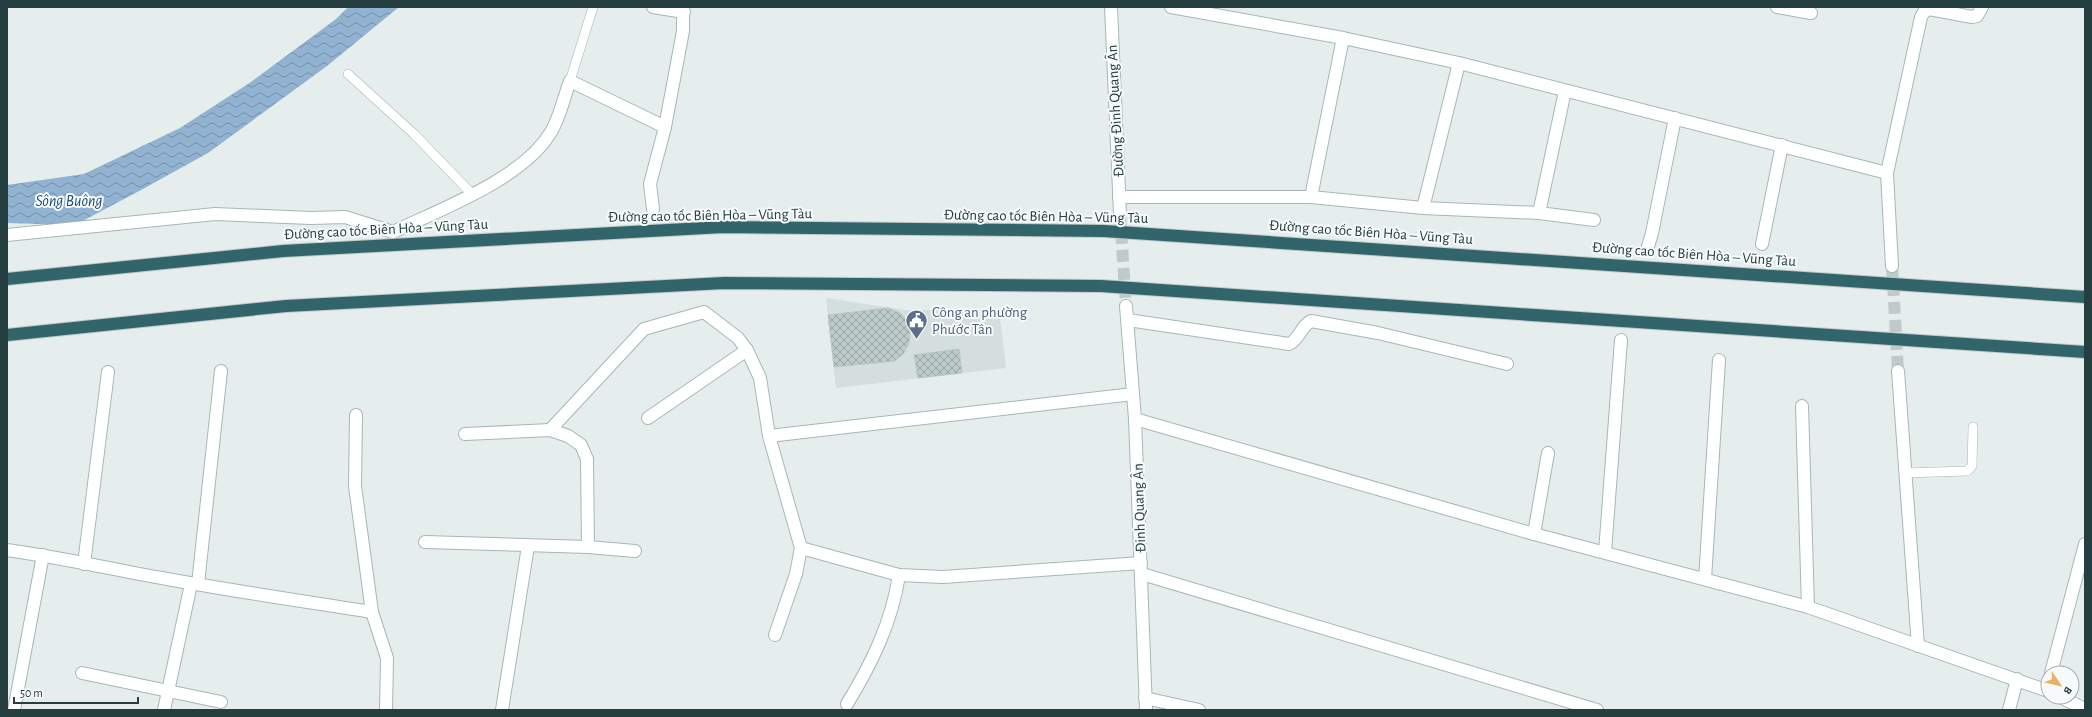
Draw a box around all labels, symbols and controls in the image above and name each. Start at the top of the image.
street label: Đường Đinh Quang Ân [1104,44,1126,178]
water label: Sông Buông [35,193,103,209]
street label: Đường cao tốc Biên Hòa – Vũng Tàu [608,206,813,225]
street label: Đường cao tốc Biên Hòa – Vũng Tàu [944,207,1149,226]
street label: Đường cao tốc Biên Hòa – Vũng Tàu [284,217,489,242]
street label: Đường cao tốc Biên Hòa – Vũng Tàu [1269,218,1474,247]
street label: Đường cao tốc Biên Hòa – Vũng Tàu [1592,240,1797,269]
place label: Công an phường Phước Tân [932,305,1028,337]
public building icon: Công an phường Phước Tân [904,308,930,341]
street label: Đinh Quang Ân [1129,463,1149,553]
north arrow [2040,665,2080,705]
scale bar [14,679,138,705]
text: B [2061,685,2074,697]
text: 50 m [20,687,43,699]

